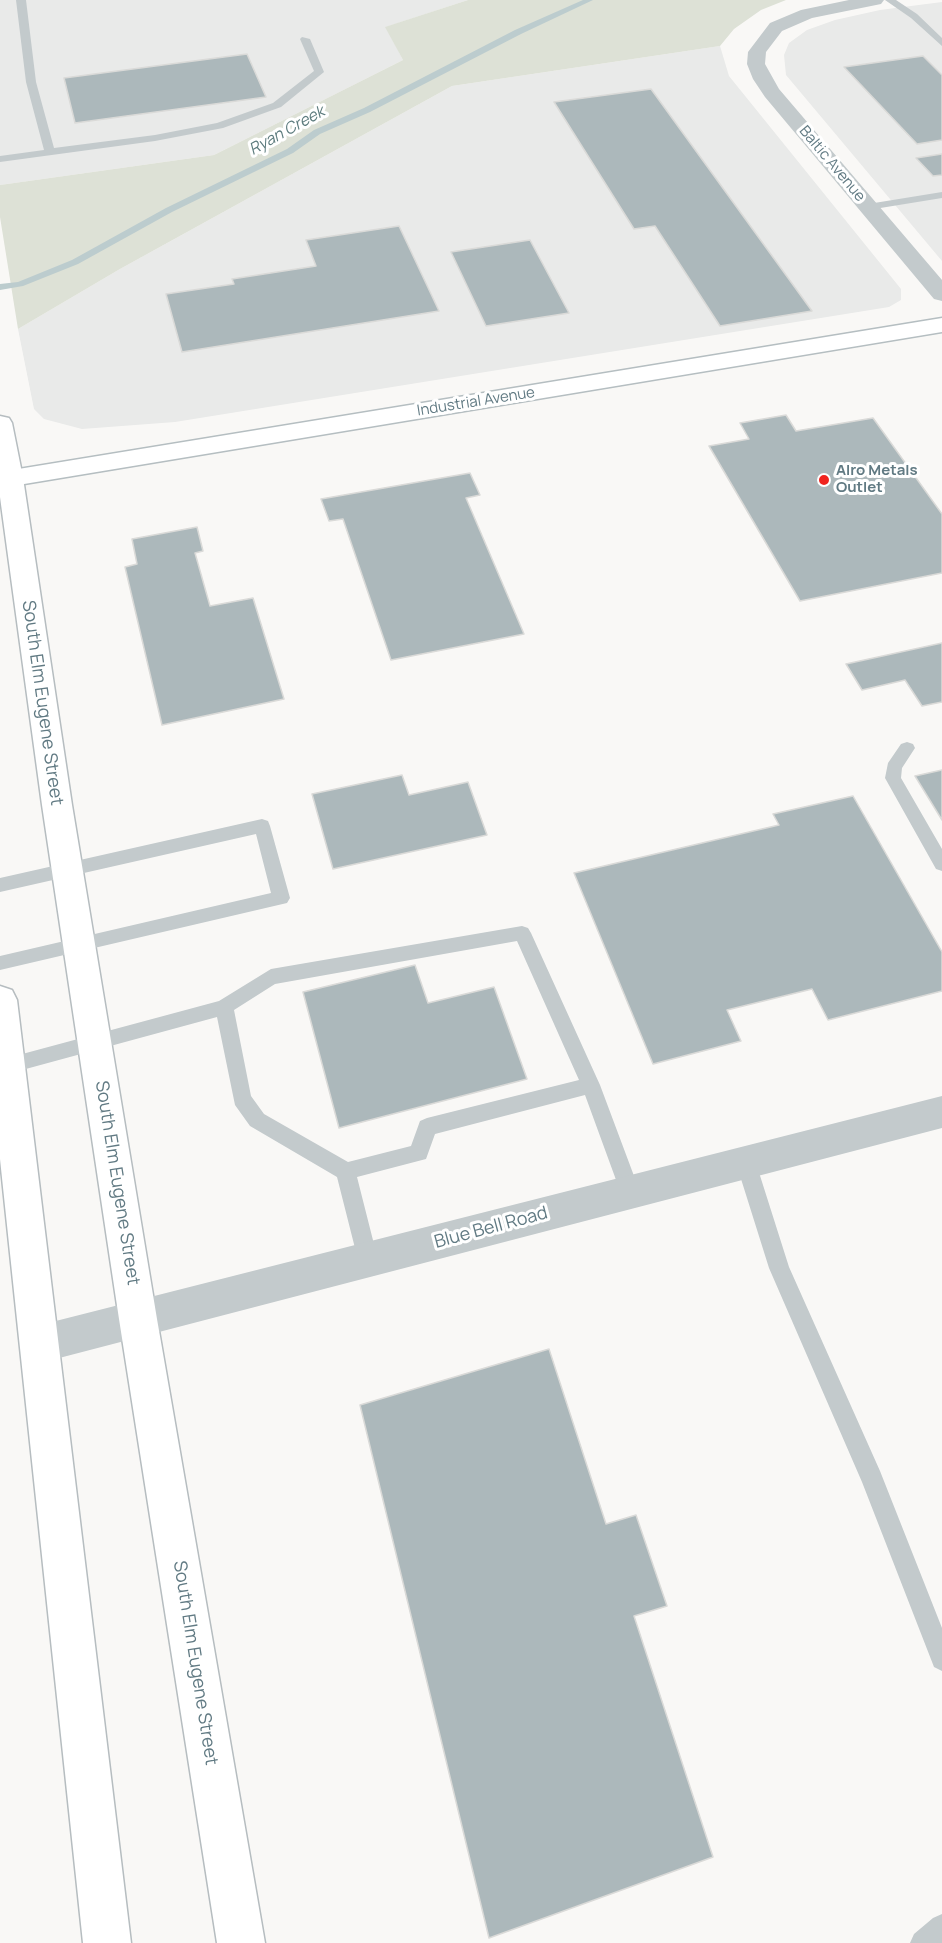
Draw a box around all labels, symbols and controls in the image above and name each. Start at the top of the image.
water label: Ryan Creek [246,102,328,160]
street label: Baltic Avenue [795,123,869,205]
street label: Industrial Avenue [416,384,536,420]
place label: Alro Metals Outlet [836,462,918,497]
marker: Alro Metals Outlet [817,473,831,487]
street label: South Elm Eugene Street [17,599,67,807]
street label: South Elm Eugene Street [90,1079,144,1287]
street label: Blue Bell Road [432,1203,550,1253]
street label: South Elm Eugene Street [168,1559,222,1767]

